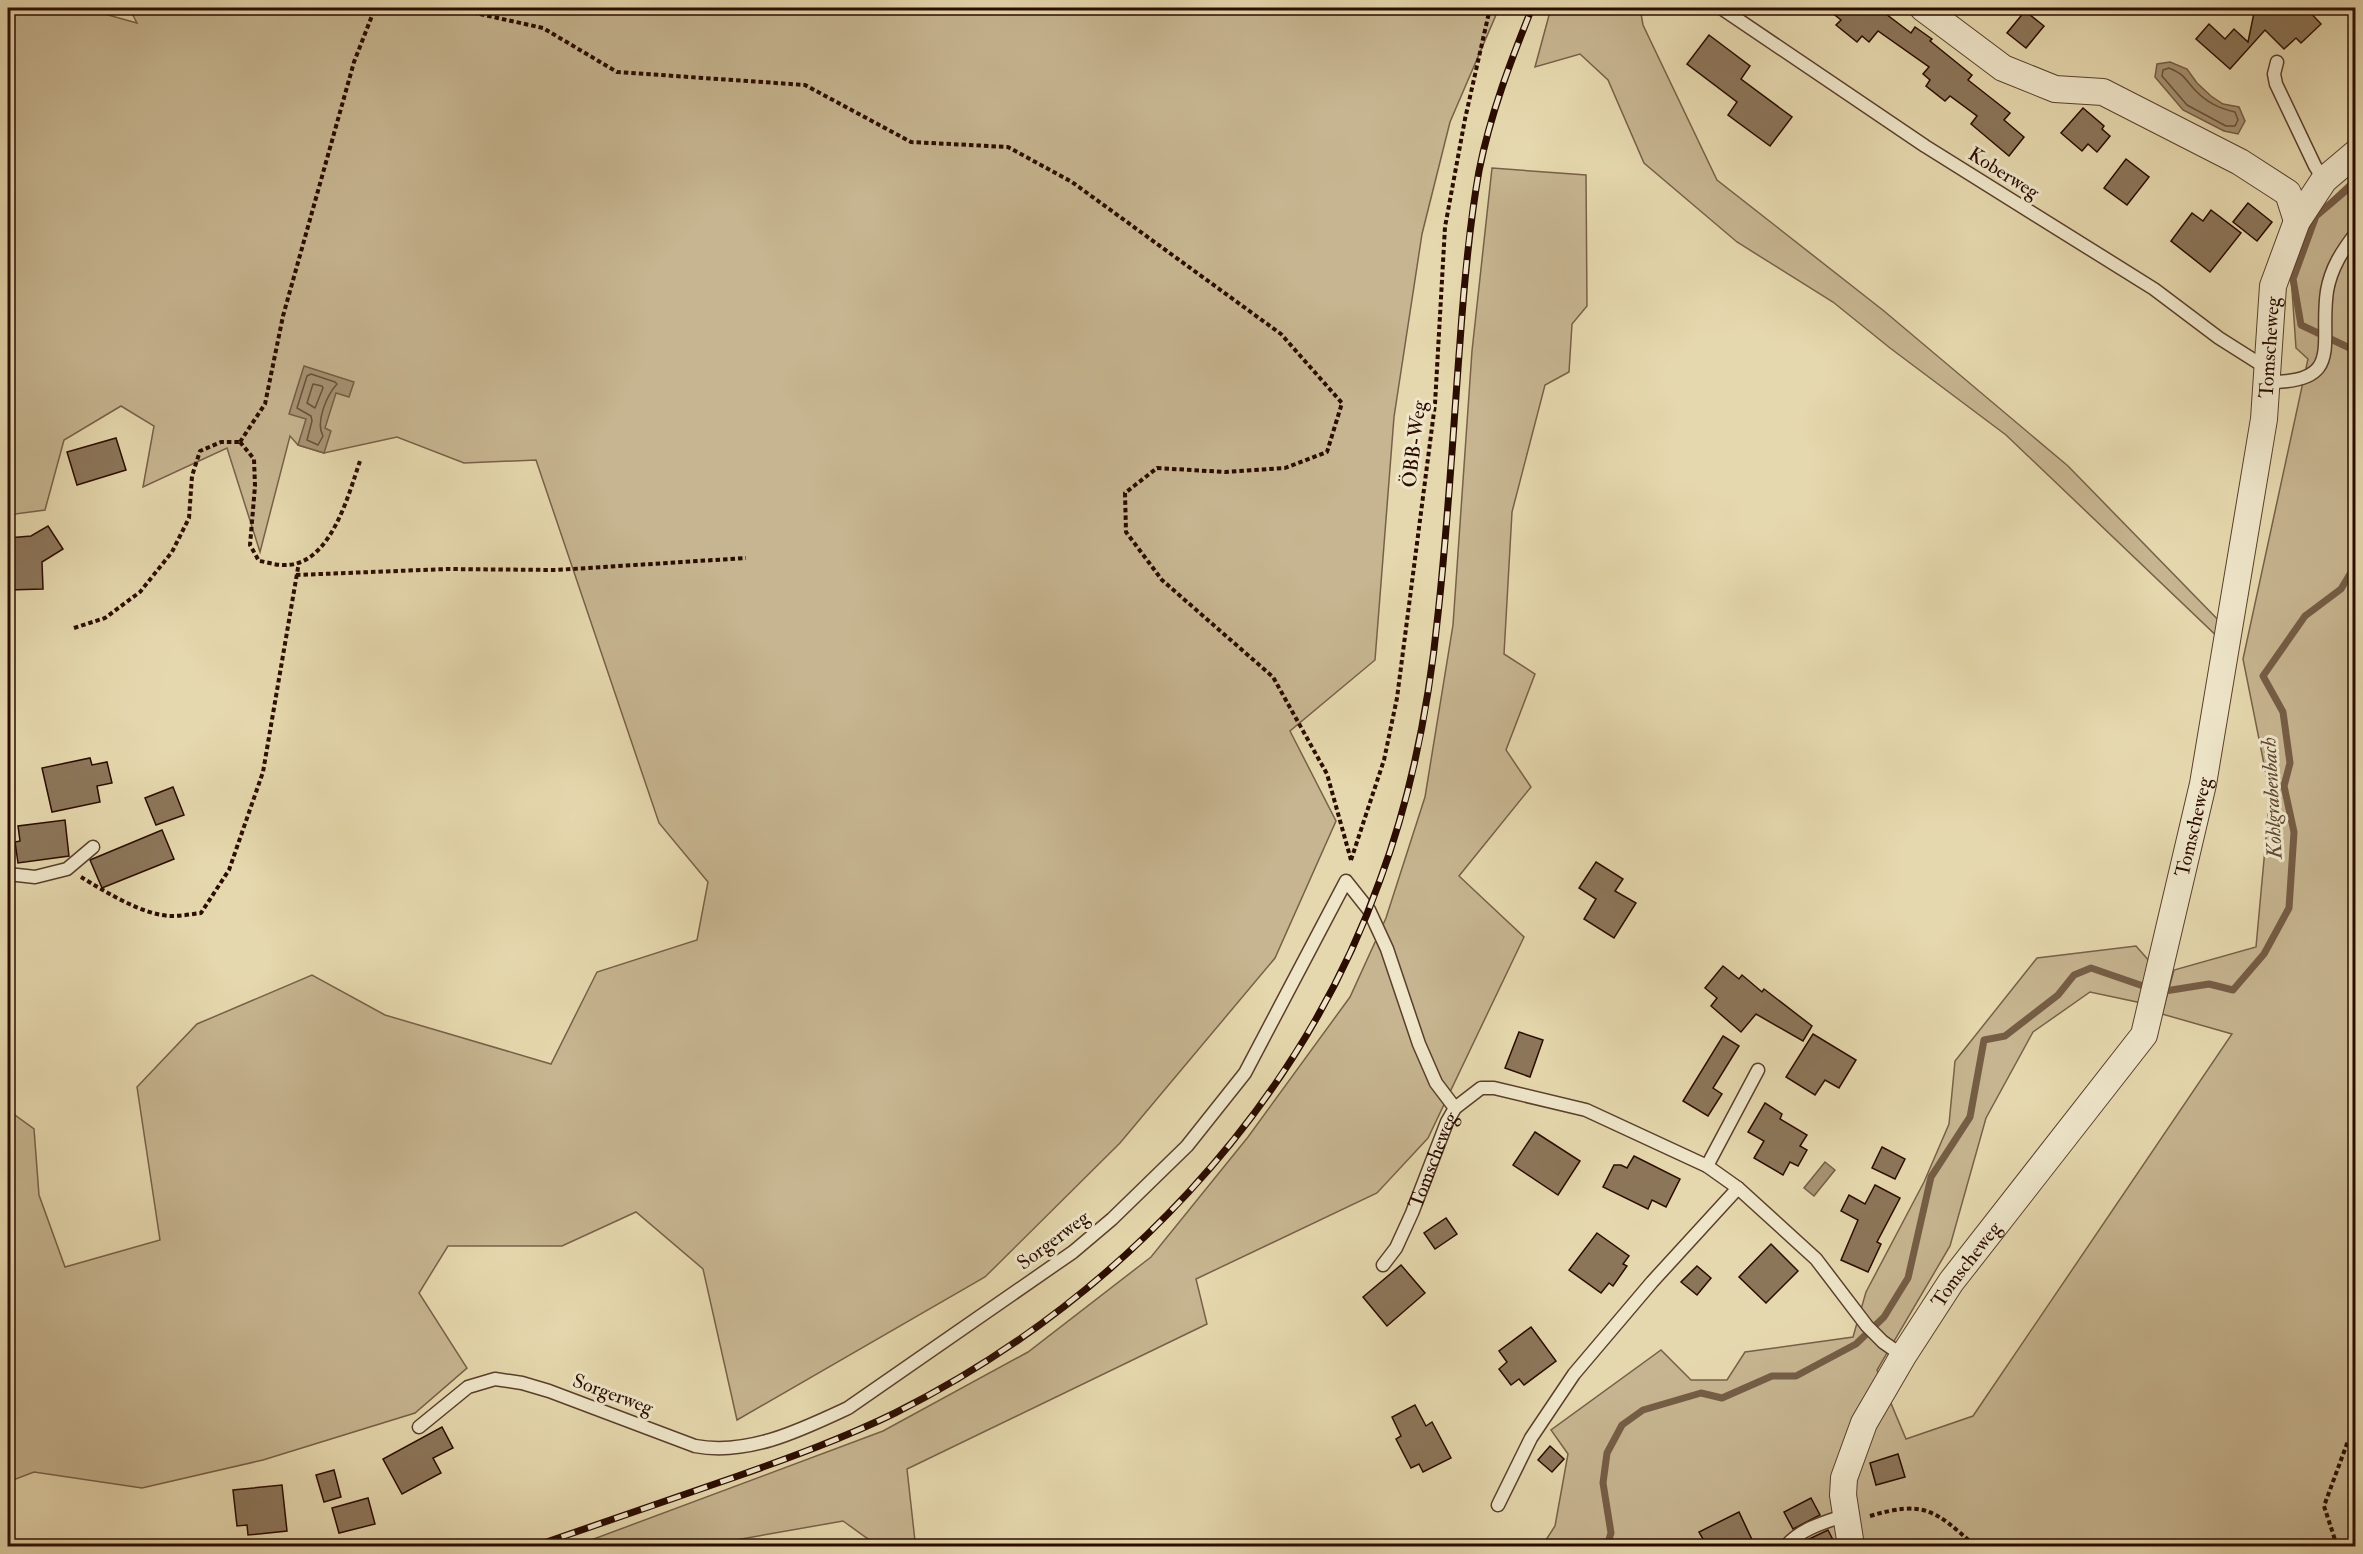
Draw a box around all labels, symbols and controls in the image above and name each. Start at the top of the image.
street label: Koberweg [1964,141,2045,205]
street label: Tomscheweg [2253,295,2285,399]
street label: ÖBB-Weg [1396,398,1432,489]
water label: Kohlgrabenbach [2255,737,2289,860]
street label: Tomscheweg [2169,774,2217,879]
street label: Tomscheweg [1403,1106,1464,1212]
street label: Sorgerweg [1012,1204,1095,1275]
street label: Tomscheweg [1925,1215,2007,1312]
street label: Sorgerweg [569,1368,658,1421]

